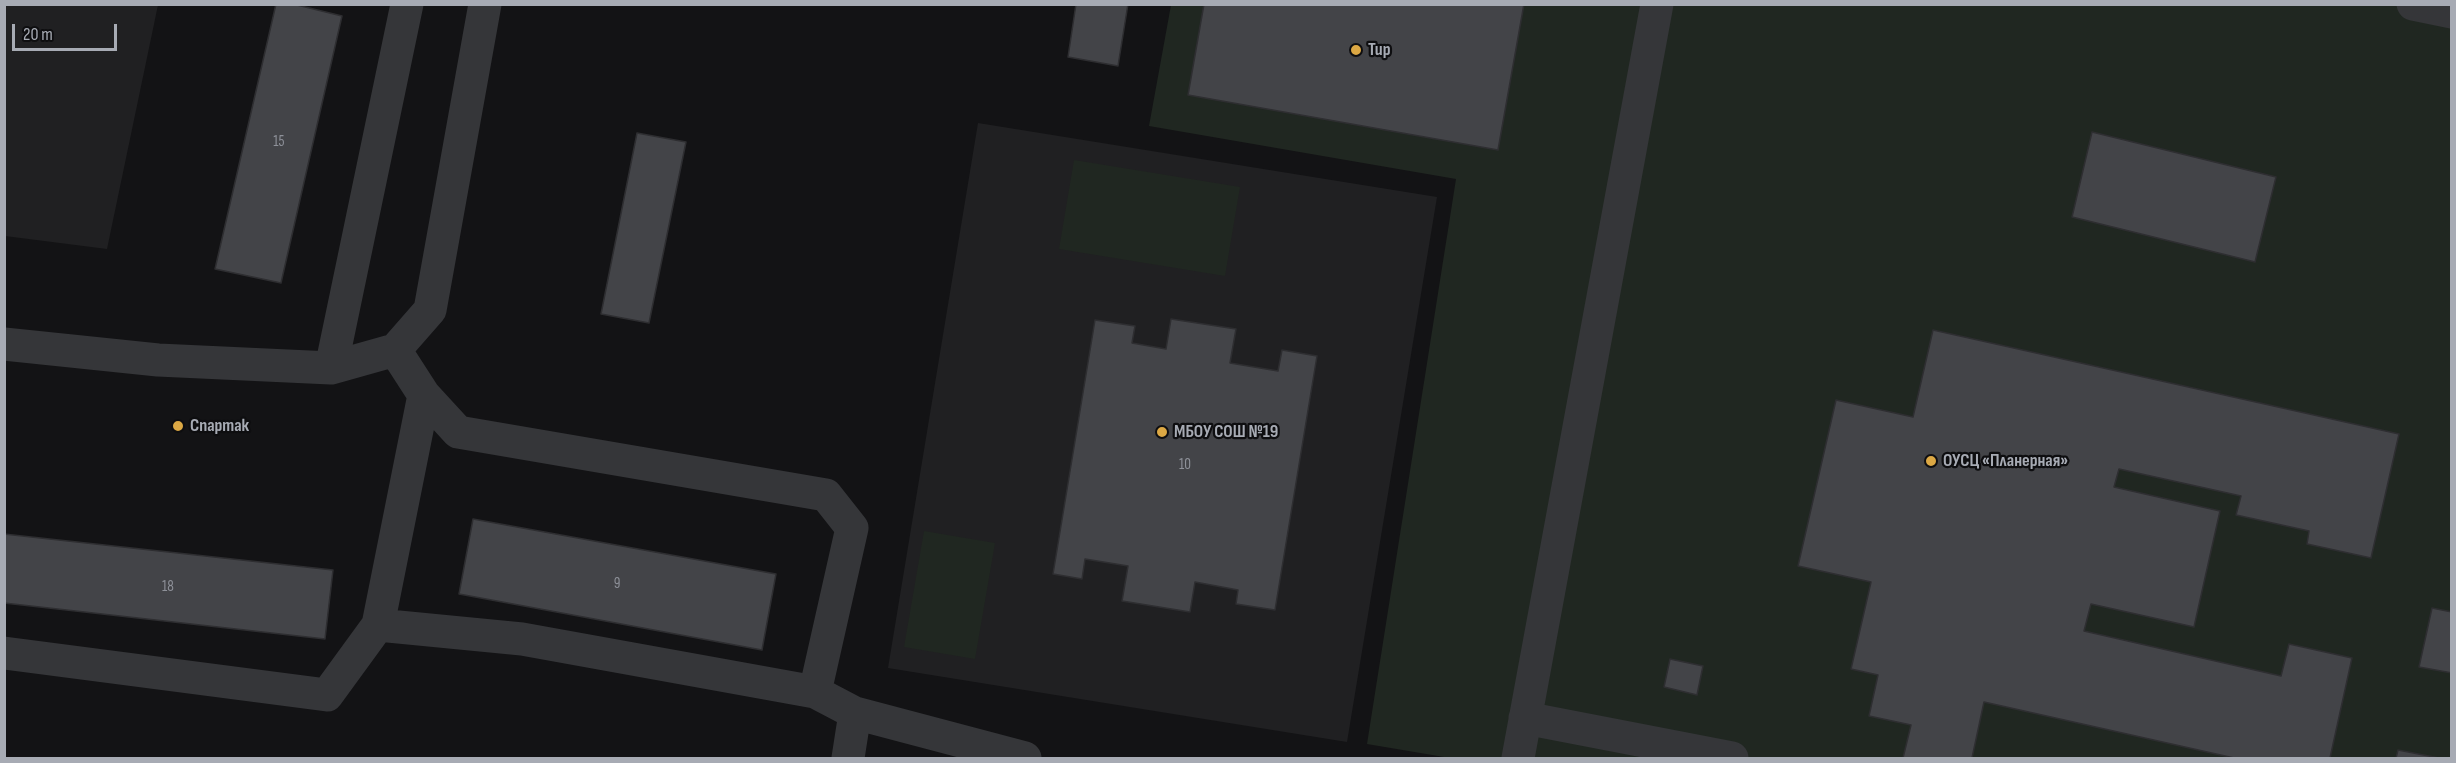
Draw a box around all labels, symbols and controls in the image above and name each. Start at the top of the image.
scale bar [15,12,120,50]
text: 20 m [23,24,53,45]
place label: Тир [1368,39,1390,61]
marker: Тир [1349,43,1363,57]
house number: 15 [273,133,285,151]
place label: Спартак [190,415,249,437]
marker: Спартак [171,419,185,433]
place label: МБОУ СОШ №19 [1174,421,1278,443]
marker: МБОУ СОШ №19 [1155,425,1169,439]
place label: ОУСЦ «Планерная» [1943,450,2068,472]
marker: ОУСЦ «Планерная» [1924,454,1938,468]
house number: 10 [1179,456,1191,474]
house number: 9 [614,575,620,593]
house number: 18 [162,578,174,596]

